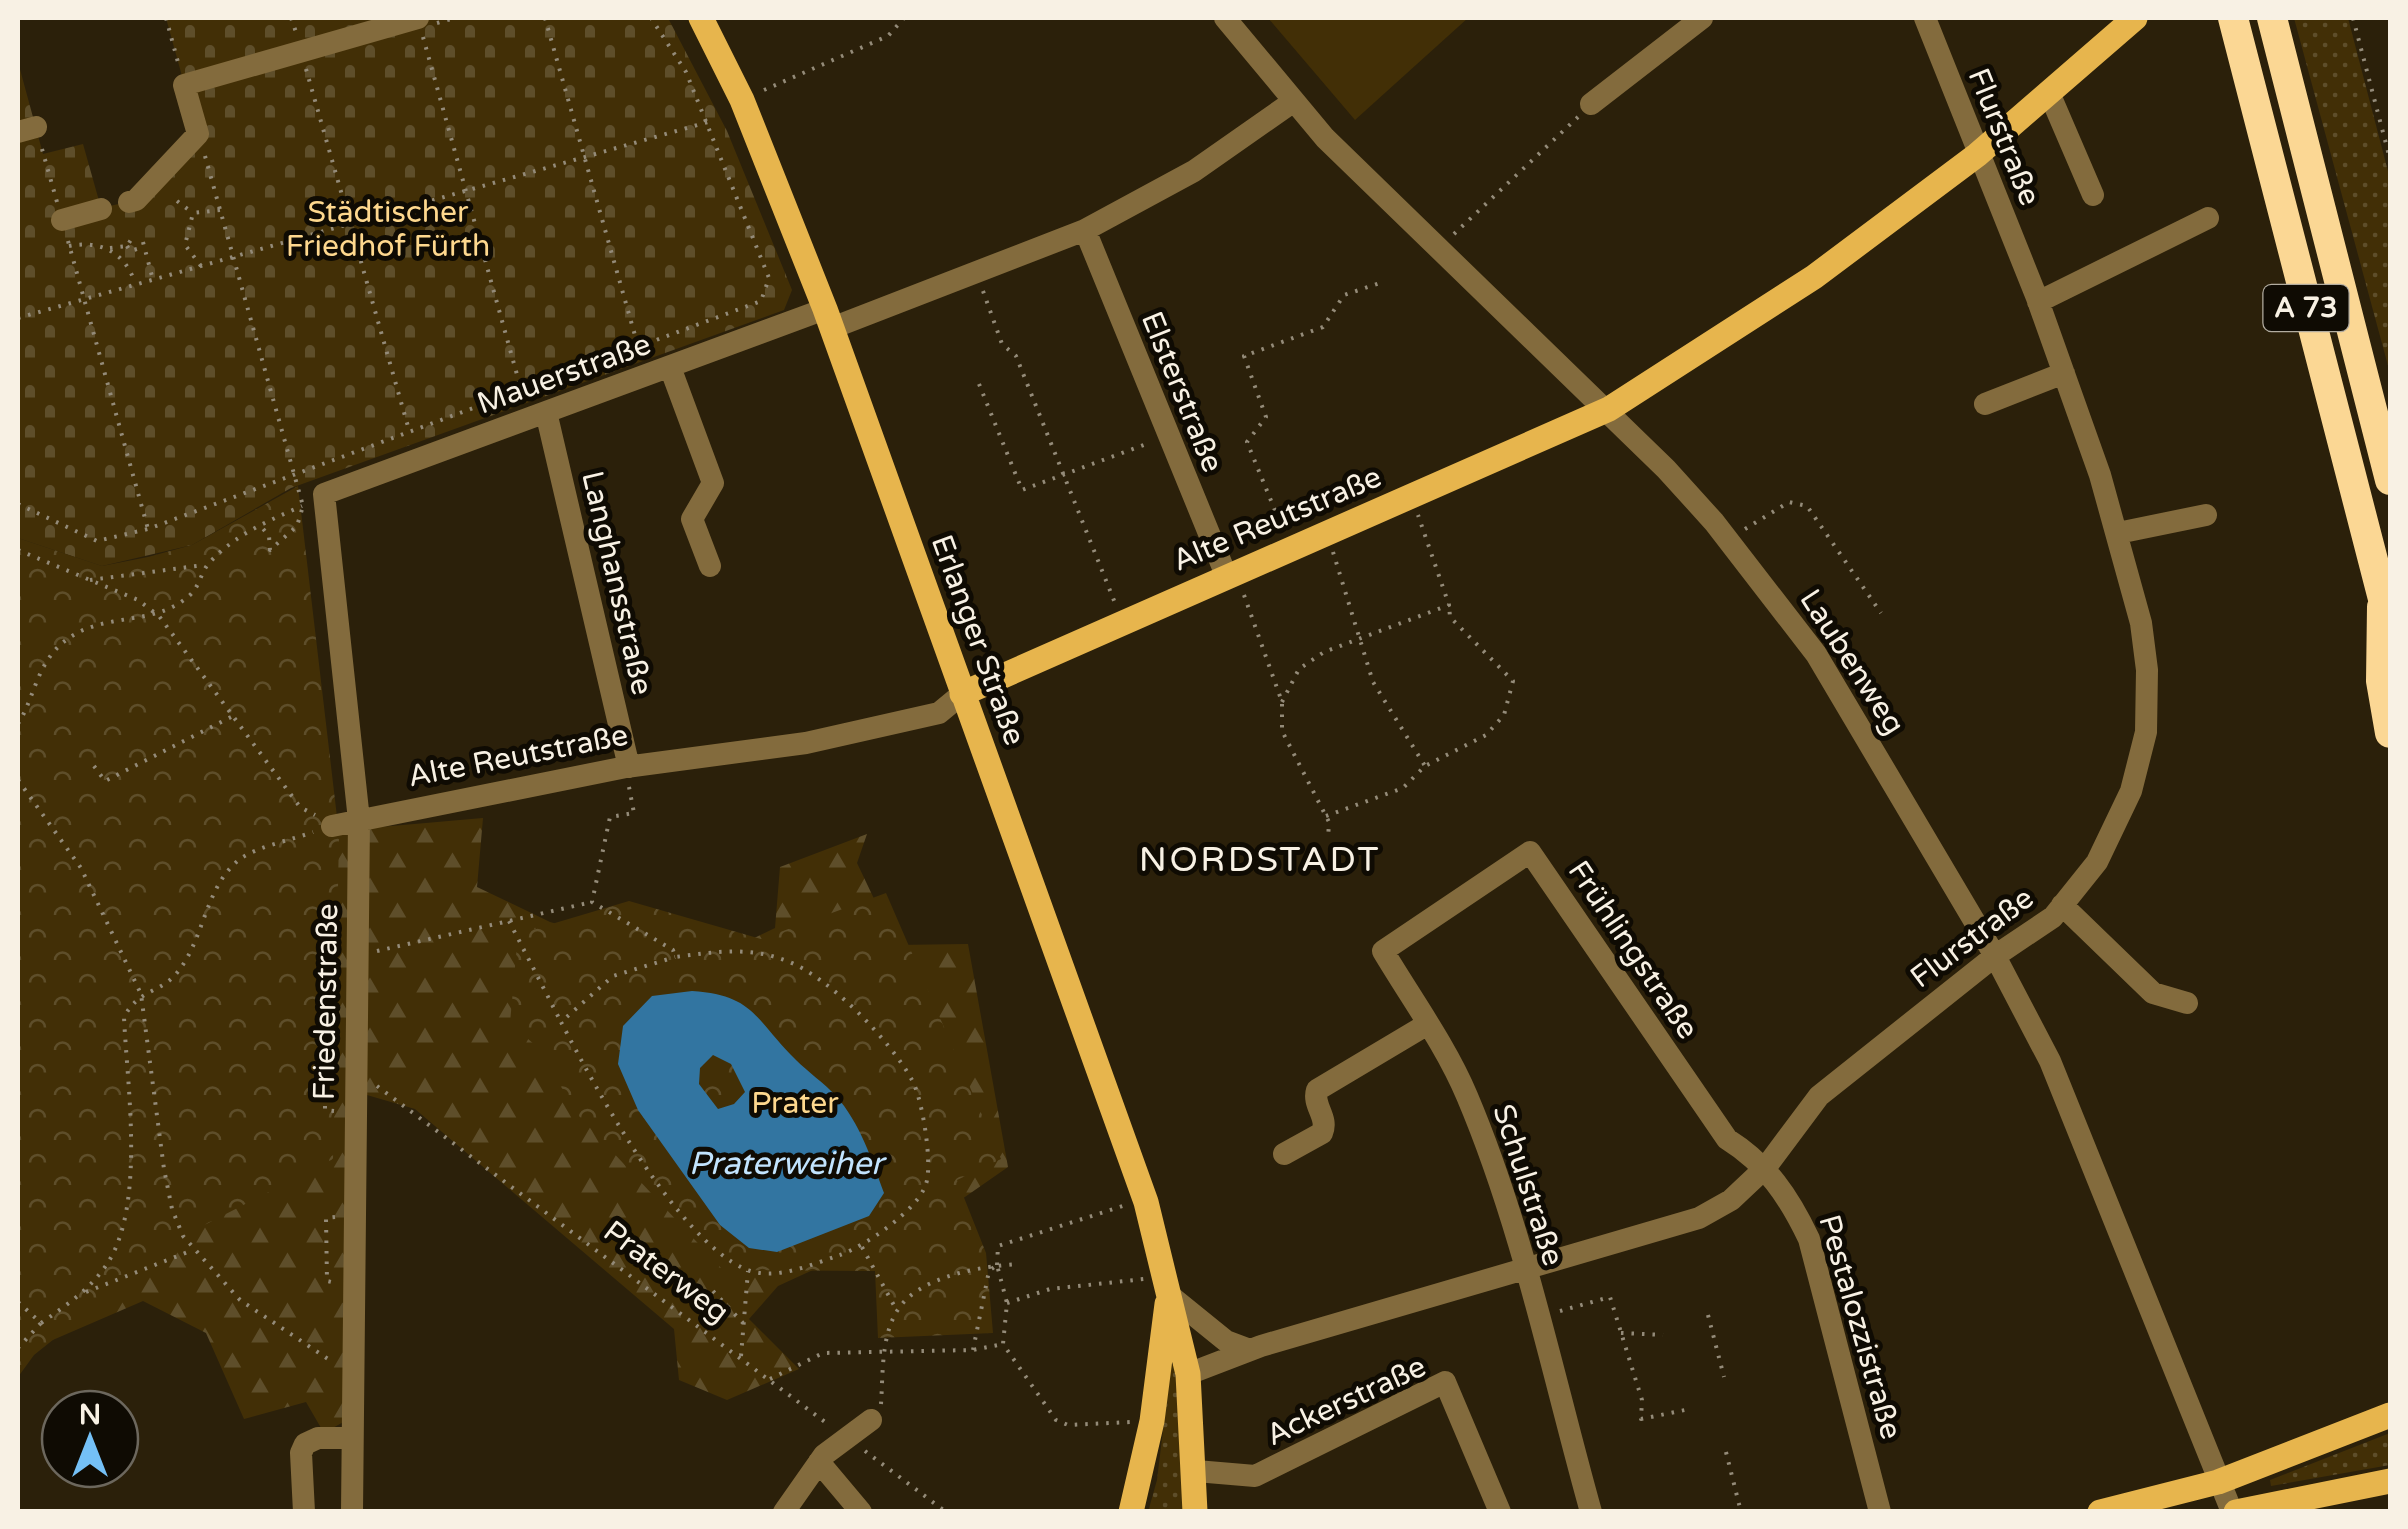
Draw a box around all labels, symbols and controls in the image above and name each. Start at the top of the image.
street label: Flurstraße [1960,63,2048,211]
park label: Städtischer Friedhof Fürth [286,194,490,265]
road number: A 73 [2264,285,2348,331]
street label: Elsterstraße [1133,306,1231,478]
street label: Mauerstraße [472,326,656,422]
street label: Alte Reutstraße [1167,458,1387,580]
street label: Langhansstraße [573,468,661,698]
street label: Erlanger Straße [923,530,1033,750]
street label: Laubenweg [1791,582,1913,742]
street label: Alte Reutstraße [405,717,631,795]
district label: NORDSTADT [1139,839,1381,881]
street label: Frühlingstraße [1560,854,1706,1046]
street label: Flurstraße [1903,880,2041,996]
street label: Friedenstraße [306,903,346,1101]
park label: Prater [751,1085,839,1122]
street label: Schulstraße [1484,1100,1572,1270]
water label: Praterweiher [689,1145,887,1183]
street label: Pestalozzistraße [1810,1211,1910,1443]
street label: Praterweg [596,1213,736,1331]
street label: Ackerstraße [1260,1348,1432,1454]
north arrow [40,1389,140,1489]
text: N [79,1398,101,1432]

